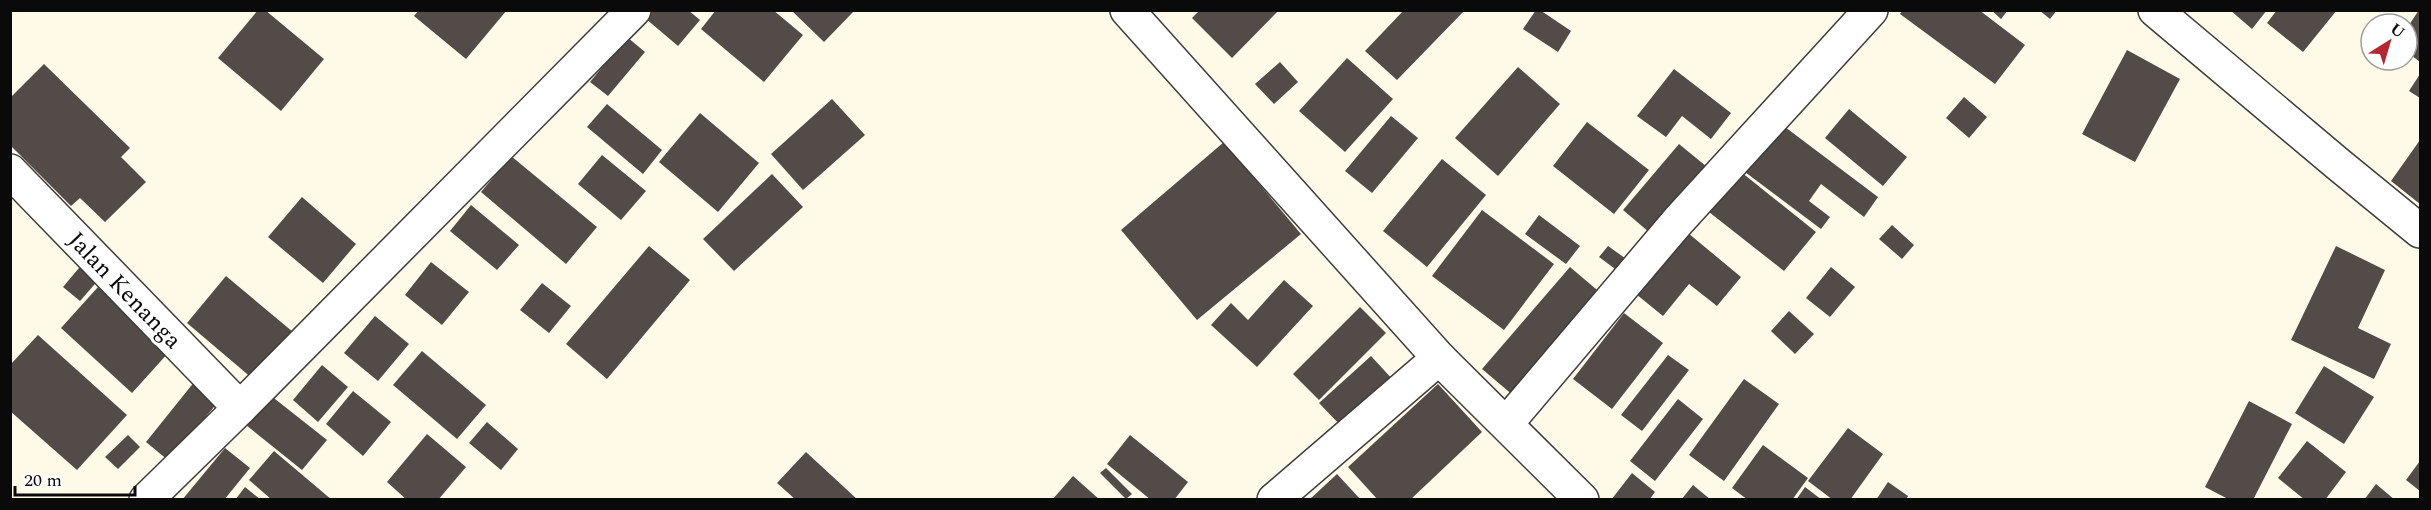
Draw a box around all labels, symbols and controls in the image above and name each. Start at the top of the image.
north arrow [2359,12,2419,72]
text: U [2385,17,2410,44]
street label: Jalan Kenanga [59,224,190,358]
scale bar [15,459,135,497]
text: 20 m [24,467,62,494]

